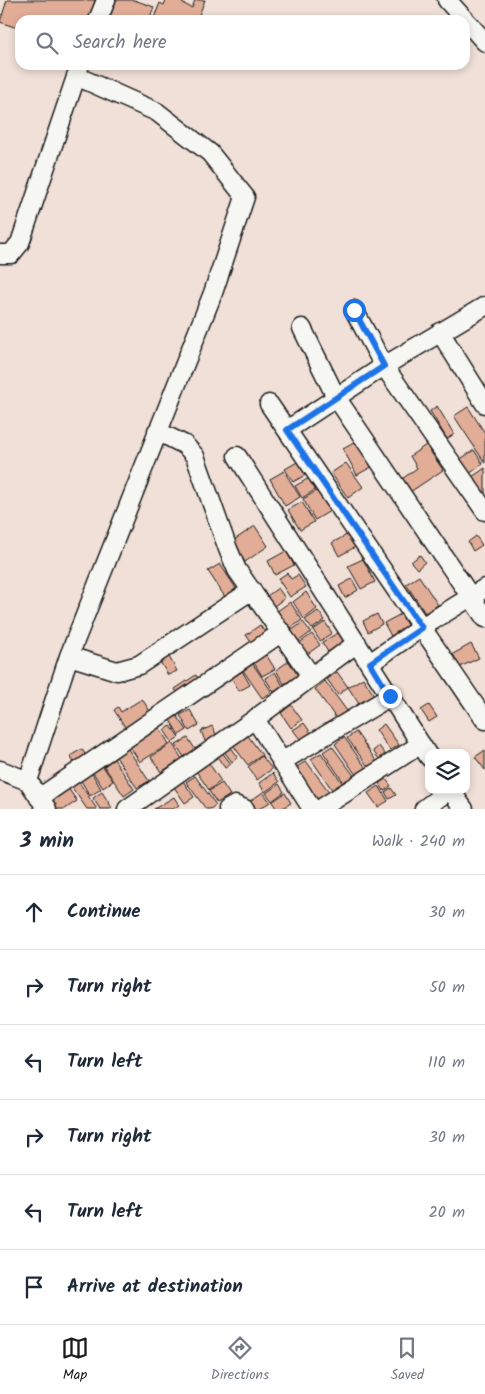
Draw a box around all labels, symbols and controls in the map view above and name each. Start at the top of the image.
search box [15,15,470,70]
text: Search here [73,28,167,58]
icon: search [33,29,61,57]
route start [343,299,366,322]
route end [379,685,402,708]
map controls [425,749,470,794]
button: layers [425,749,470,794]
text: 3 min [20,825,74,858]
text: Walk · 240 m [372,829,465,854]
text: Continue [67,897,140,927]
icon: ahead [20,898,48,926]
text: 30 m [429,900,465,925]
text: Turn right [67,972,152,1002]
icon: right [20,973,48,1001]
text: 50 m [429,975,465,1000]
text: Turn left [67,1047,142,1077]
icon: left [20,1048,48,1076]
text: 110 m [428,1050,465,1075]
text: Turn right [67,1122,152,1152]
icon: right [20,1123,48,1151]
text: 30 m [429,1125,465,1150]
text: Turn left [67,1197,142,1227]
icon: left [20,1198,48,1226]
text: 20 m [429,1200,465,1225]
text: Arrive at destination [67,1272,243,1302]
icon: arrive [20,1273,48,1301]
tab: Map [61,1334,89,1386]
tab: Directions [211,1334,269,1386]
tab: Saved [391,1334,424,1386]

